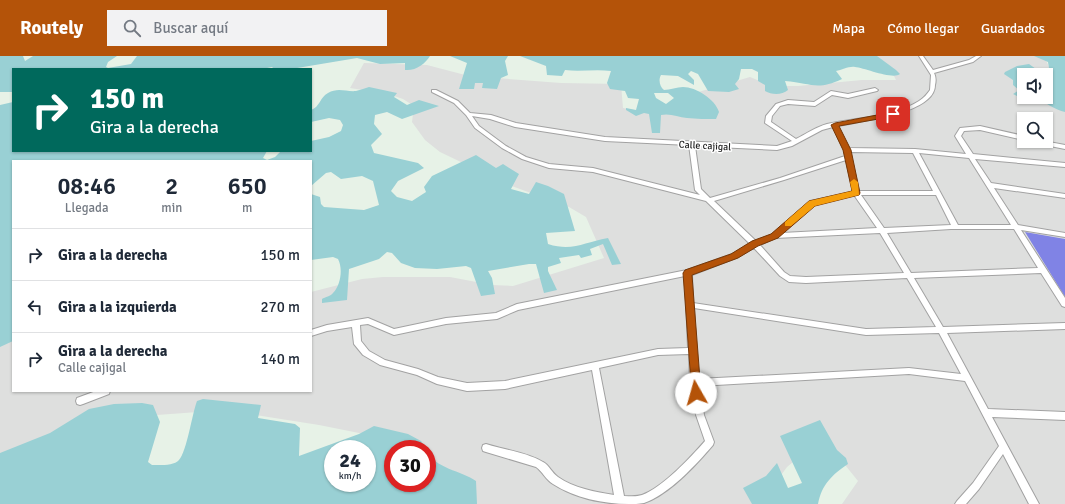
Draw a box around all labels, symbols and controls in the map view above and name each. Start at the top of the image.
search box [107,10,387,46]
text: Routely [20,16,83,40]
icon: search [121,17,143,39]
text: Buscar aquí [153,19,228,37]
text: Mapa [832,20,865,37]
text: Cómo llegar [887,20,959,37]
text: Guardados [981,20,1045,37]
map controls [1017,68,1053,148]
button: sound [1017,68,1053,104]
text: 150 m [90,82,164,116]
icon: right [24,84,76,136]
pin [876,97,910,131]
icon: arrive [882,103,904,125]
button: search [1017,112,1053,148]
text: Gira a la derecha [90,116,219,138]
street label: Calle cajigal [678,139,732,153]
text: 08:46 [57,171,116,201]
text: 2 [165,171,178,201]
text: 650 [228,171,267,201]
text: Llegada [65,200,109,216]
text: min [161,200,182,216]
text: m [242,200,252,216]
icon: right [24,244,46,266]
text: Gira a la derecha [58,246,168,264]
text: 150 m [260,246,300,264]
icon: left [24,296,46,318]
text: Gira a la izquierda [58,298,177,316]
text: 270 m [260,298,300,316]
text: Gira a la derecha [58,342,168,360]
icon: right [24,348,46,370]
text: 140 m [260,350,300,368]
text: Calle cajigal [58,360,126,376]
position arrow [675,372,717,414]
speed limit sign: 30 [384,440,436,492]
text: 24 [339,448,361,473]
text: km/h [339,470,361,482]

